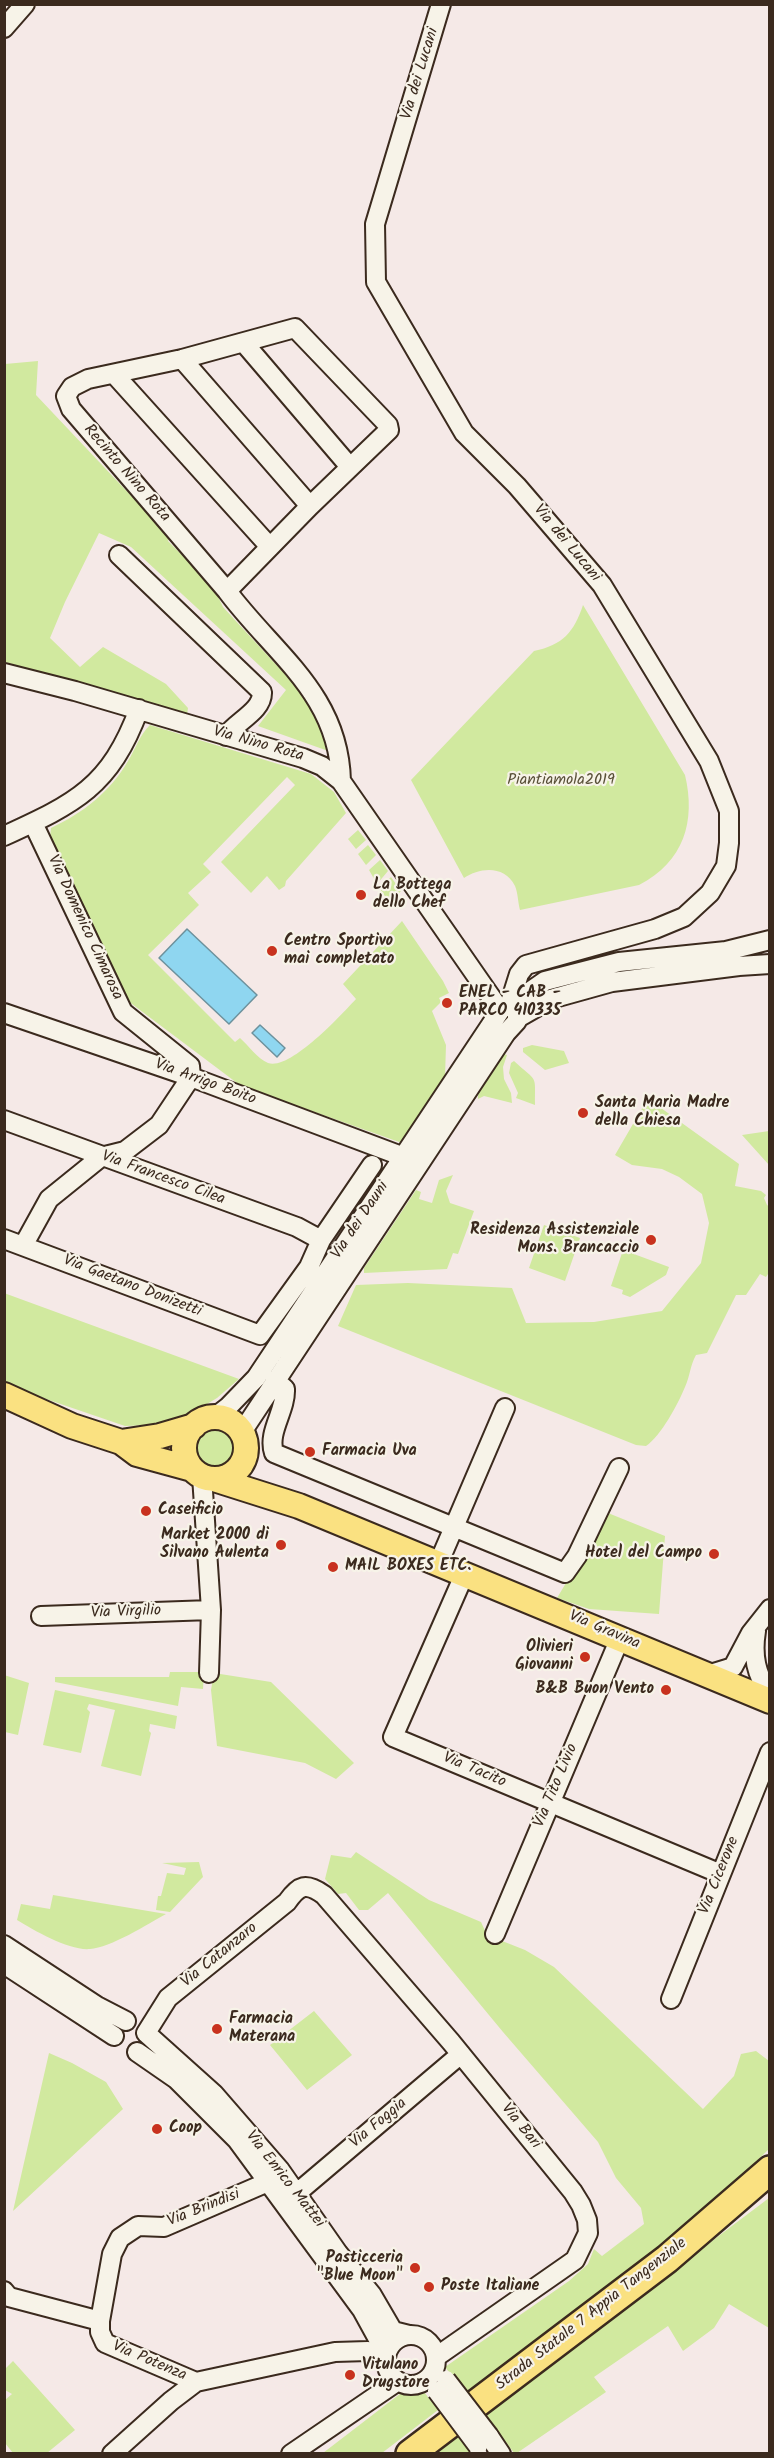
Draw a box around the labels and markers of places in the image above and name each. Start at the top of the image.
place label: La Bottega dello Chef [373,876,451,914]
marker: La Bottega dello Chef [354,888,368,902]
place label: Centro Sportivo mai completato [284,932,394,970]
marker: Centro Sportivo mai completato [265,944,279,958]
place label: ENEL - CAB - PARCO 410335 [459,984,561,1022]
marker: ENEL - CAB - PARCO 410335 [440,996,454,1010]
place label: Santa Maria Madre della Chiesa [595,1094,729,1132]
marker: Santa Maria Madre della Chiesa [576,1106,590,1120]
place label: Residenza Assistenziale Mons. Brancaccio [470,1221,639,1259]
marker: Residenza Assistenziale Mons. Brancaccio [644,1233,658,1247]
place label: Farmacia Uva [322,1442,417,1462]
marker: Farmacia Uva [303,1445,317,1459]
place label: Caseificio [158,1501,223,1521]
marker: Caseificio [139,1504,153,1518]
place label: Market 2000 di Silvano Aulenta [160,1526,269,1564]
marker: Market 2000 di Silvano Aulenta [274,1538,288,1552]
place label: Hotel del Campo [585,1544,702,1564]
marker: Hotel del Campo [707,1547,721,1561]
place label: MAIL BOXES ETC. [345,1557,471,1577]
marker: MAIL BOXES ETC. [326,1560,340,1574]
place label: Olivieri Giovanni [515,1638,573,1676]
marker: Olivieri Giovanni [578,1650,592,1664]
place label: B&B Buon Vento [536,1680,654,1700]
marker: B&B Buon Vento [659,1683,673,1697]
place label: Farmacia Materana [229,2010,295,2048]
marker: Farmacia Materana [210,2022,224,2036]
place label: Coop [169,2119,202,2139]
marker: Coop [150,2122,164,2136]
place label: Pasticceria "Blue Moon" [316,2249,403,2287]
marker: Pasticceria "Blue Moon" [408,2261,422,2275]
place label: Poste Italiane [441,2277,539,2297]
marker: Poste Italiane [422,2280,436,2294]
place label: Vitulano Drugstore [362,2356,430,2394]
marker: Vitulano Drugstore [343,2368,357,2382]

